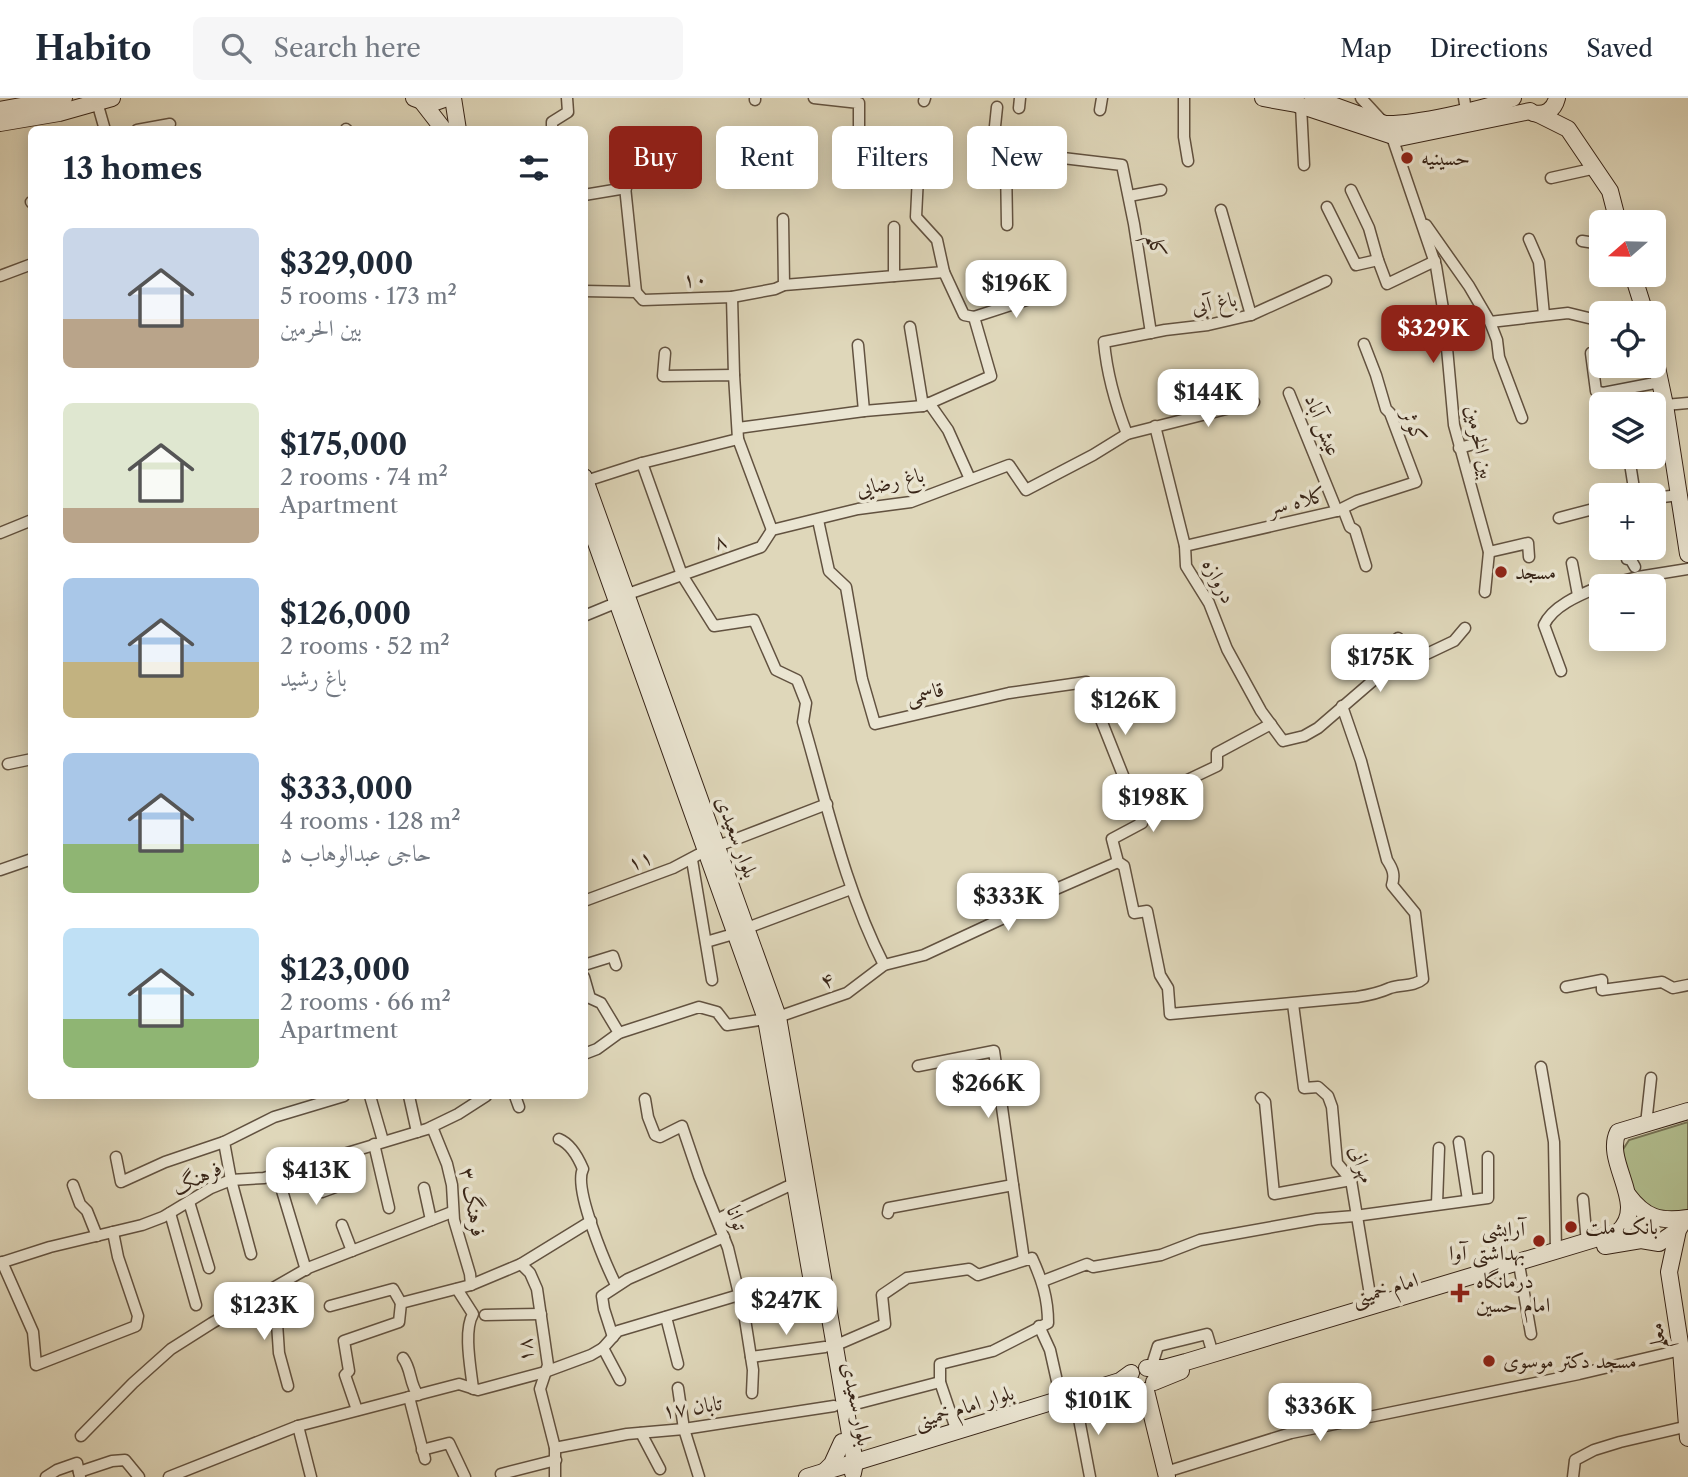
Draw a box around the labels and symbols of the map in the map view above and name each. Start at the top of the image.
place label: حسینیه [1421,145,1470,171]
marker: حسینیه [1399,150,1415,166]
north arrow [1589,210,1666,287]
street label: کلم [1135,233,1172,260]
pin: $196K [967,260,1065,320]
street label: ۱۰ [682,266,708,291]
street label: باغ آبی [1189,286,1240,325]
pin: $329K [1384,306,1482,365]
pin: $144K [1159,370,1257,429]
street label: عیش آباد [1298,390,1347,460]
street label: بین الحرمین [1460,403,1500,481]
street label: کوثر [1395,404,1433,447]
street label: باغ رضایی [853,462,928,507]
street label: کلاه سر [1264,481,1329,522]
street label: ۸ [710,527,730,554]
street label: دروازه [1197,554,1241,607]
place label: مسجد [1515,559,1556,584]
marker: مسجد [1493,564,1509,580]
pin: $175K [1331,634,1429,694]
street label: قاسمی [904,676,947,711]
pin: $126K [1076,678,1174,737]
pin: $198K [1104,774,1202,834]
street label: بلوار سعیدی [710,793,764,881]
street label: ۱۱ [624,843,656,876]
pin: $333K [959,874,1057,933]
street label: ۴ [817,966,837,993]
pin: $266K [939,1060,1037,1120]
street label: مهرانی [1343,1142,1381,1187]
pin: $413K [267,1148,365,1207]
street label: فرهنگ [168,1155,226,1201]
street label: فرهنگ ۳ [454,1165,492,1239]
street label: توانا [720,1202,754,1235]
place label: بانک ملت [1585,1214,1658,1240]
place label: آرایشی بهداشتی آوا [1449,1216,1527,1268]
marker: بانک ملت [1563,1219,1579,1235]
marker: آرایشی بهداشتی آوا [1531,1233,1547,1249]
street label: امام خمینی [1349,1267,1423,1316]
place label: درمانگاه امام حسین [1476,1268,1550,1323]
pin: $247K [737,1278,835,1337]
pin: $123K [215,1282,313,1342]
marker: درمانگاه امام حسین [1450,1283,1470,1303]
street label: معلم [1643,1321,1679,1350]
street label: ۱۸ [511,1337,538,1363]
place label: مسجد دکتر موسوی [1503,1348,1637,1374]
marker: مسجد دکتر موسوی [1481,1353,1497,1369]
street label: بلوار سعیدی [836,1360,878,1448]
pin: $101K [1049,1378,1147,1437]
street label: بلوار امام خمینی [911,1380,1018,1439]
pin: $336K [1271,1384,1369,1443]
street label: تابان ۱۷ [661,1390,724,1424]

